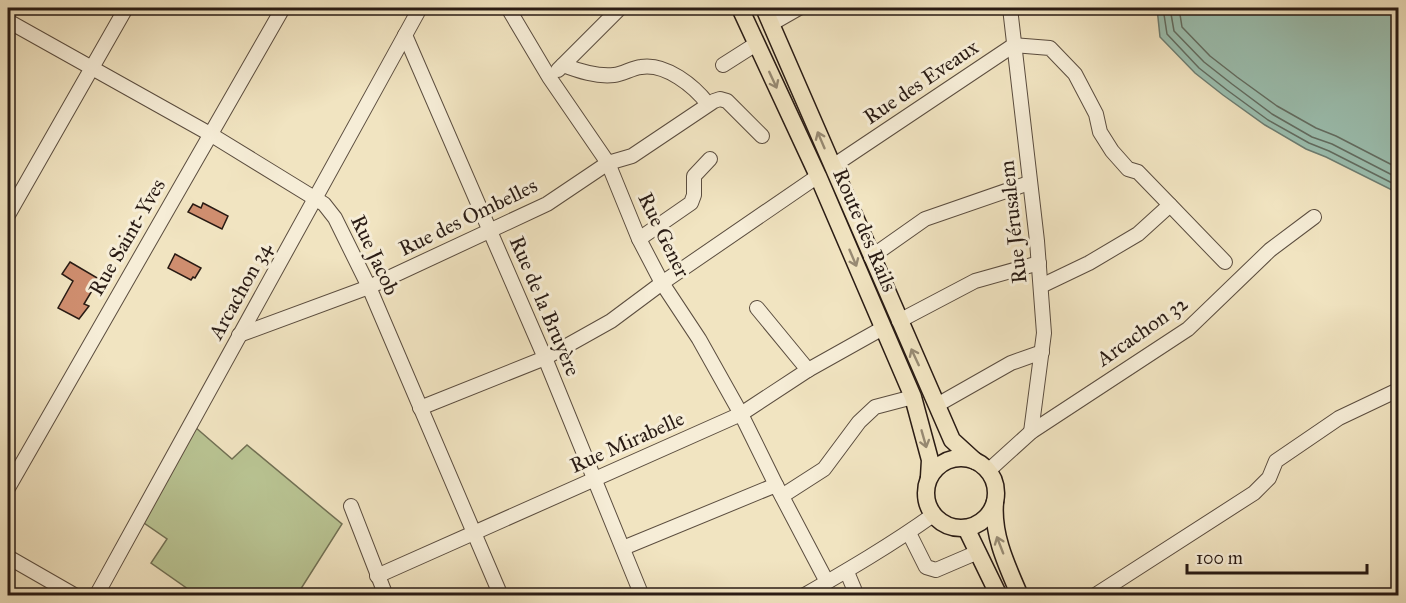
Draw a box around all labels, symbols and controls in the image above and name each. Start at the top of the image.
street label: Rue des Eveaux [859,34,984,130]
one-way arrow [768,70,779,88]
one-way arrow [815,131,826,149]
street label: Rue Jérusalem [994,159,1032,285]
street label: Route des Rails [827,164,903,296]
street label: Rue des Ombelles [395,172,541,262]
street label: Rue Saint-Yves [83,174,171,300]
street label: Rue Gener [632,188,696,282]
street label: Rue Jacob [345,211,405,299]
street label: Rue de la Bruyère [504,232,586,380]
street label: Arcachon 34 [202,237,278,345]
one-way arrow [848,248,859,266]
street label: Arcachon 32 [1091,290,1193,372]
one-way arrow [909,349,921,367]
street label: Rue Mirabelle [566,405,688,479]
one-way arrow [919,429,931,448]
one-way arrow [994,537,1005,555]
scale bar [1187,537,1367,575]
text: 100 m [1196,547,1243,569]

